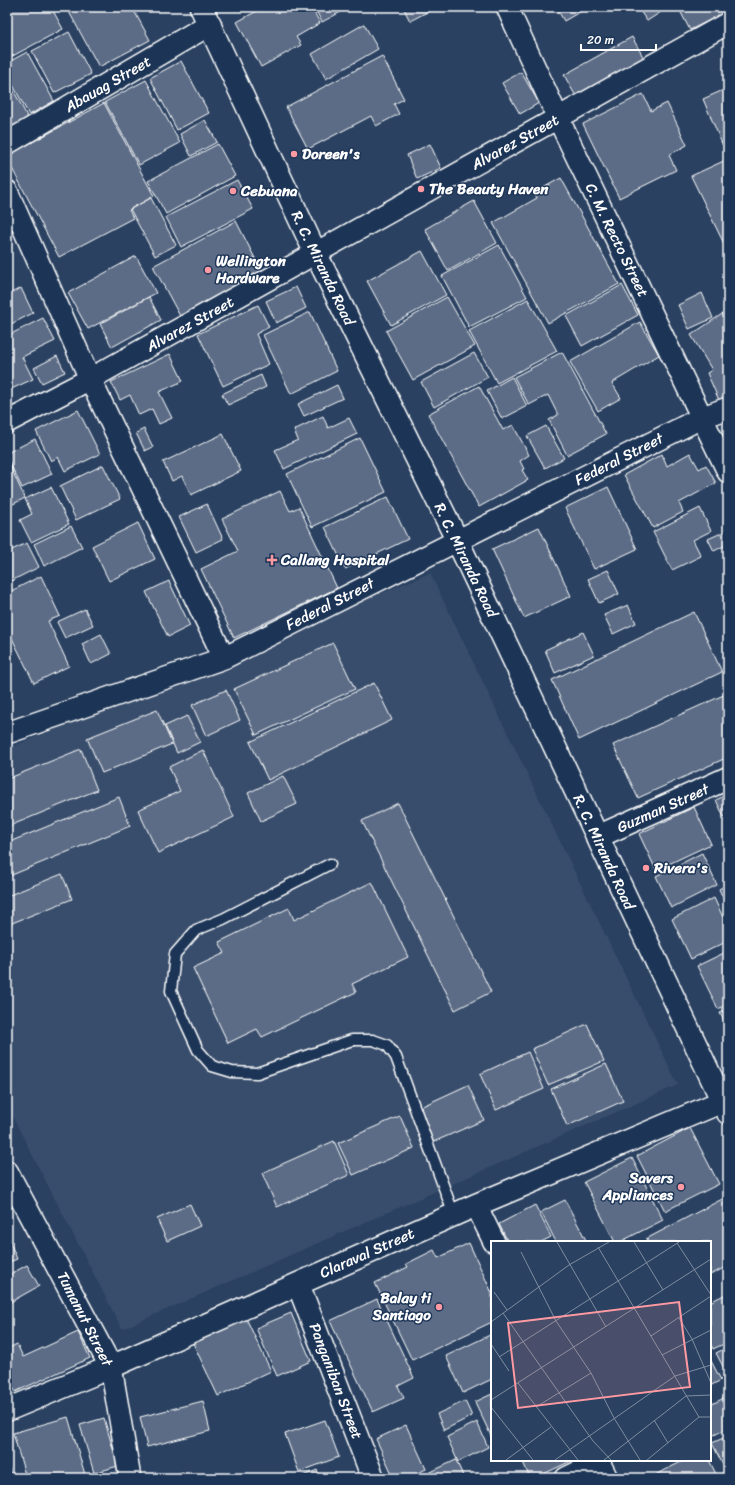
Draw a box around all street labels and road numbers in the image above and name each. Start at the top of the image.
street label: Abauag Street [59,48,157,120]
street label: Alvarez Street [465,107,564,177]
street label: C. M. Recto Street [578,178,656,302]
street label: R. C. Miranda Road [284,206,363,331]
street label: Alvarez Street [140,289,239,359]
street label: Federal Street [570,425,669,493]
street label: R. C. Miranda Road [427,498,506,623]
street label: Federal Street [281,570,380,638]
street label: Guzman Street [613,776,714,840]
street label: R. C. Miranda Road [566,790,643,915]
street label: Claraval Street [315,1220,419,1286]
street label: Tumanut Street [50,1267,121,1372]
street label: Panganiban Street [302,1319,370,1443]

